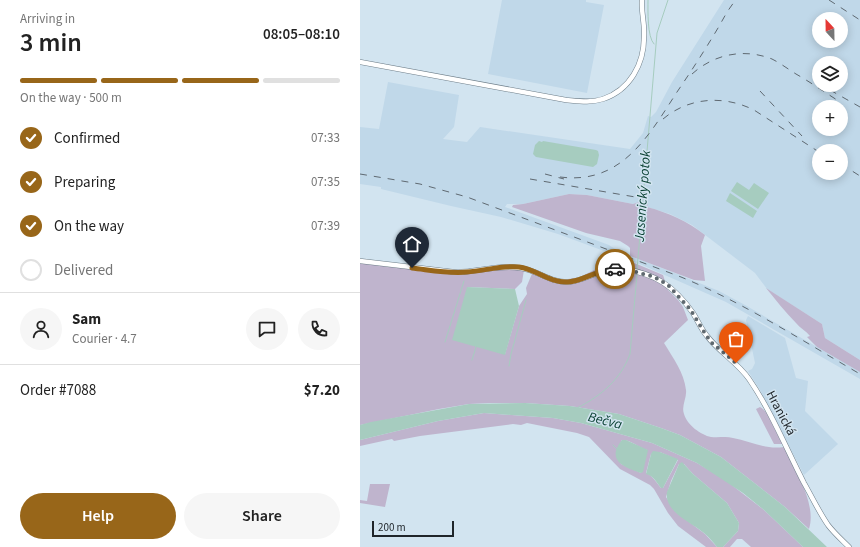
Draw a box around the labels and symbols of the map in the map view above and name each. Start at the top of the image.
north arrow [812,12,848,48]
water label: Jasenický potok [630,149,656,243]
pin [395,227,429,268]
courier [595,249,635,289]
pin [719,322,753,363]
street label: Hranická [762,387,800,439]
water label: Bečva [586,407,625,435]
scale bar [372,519,454,538]

